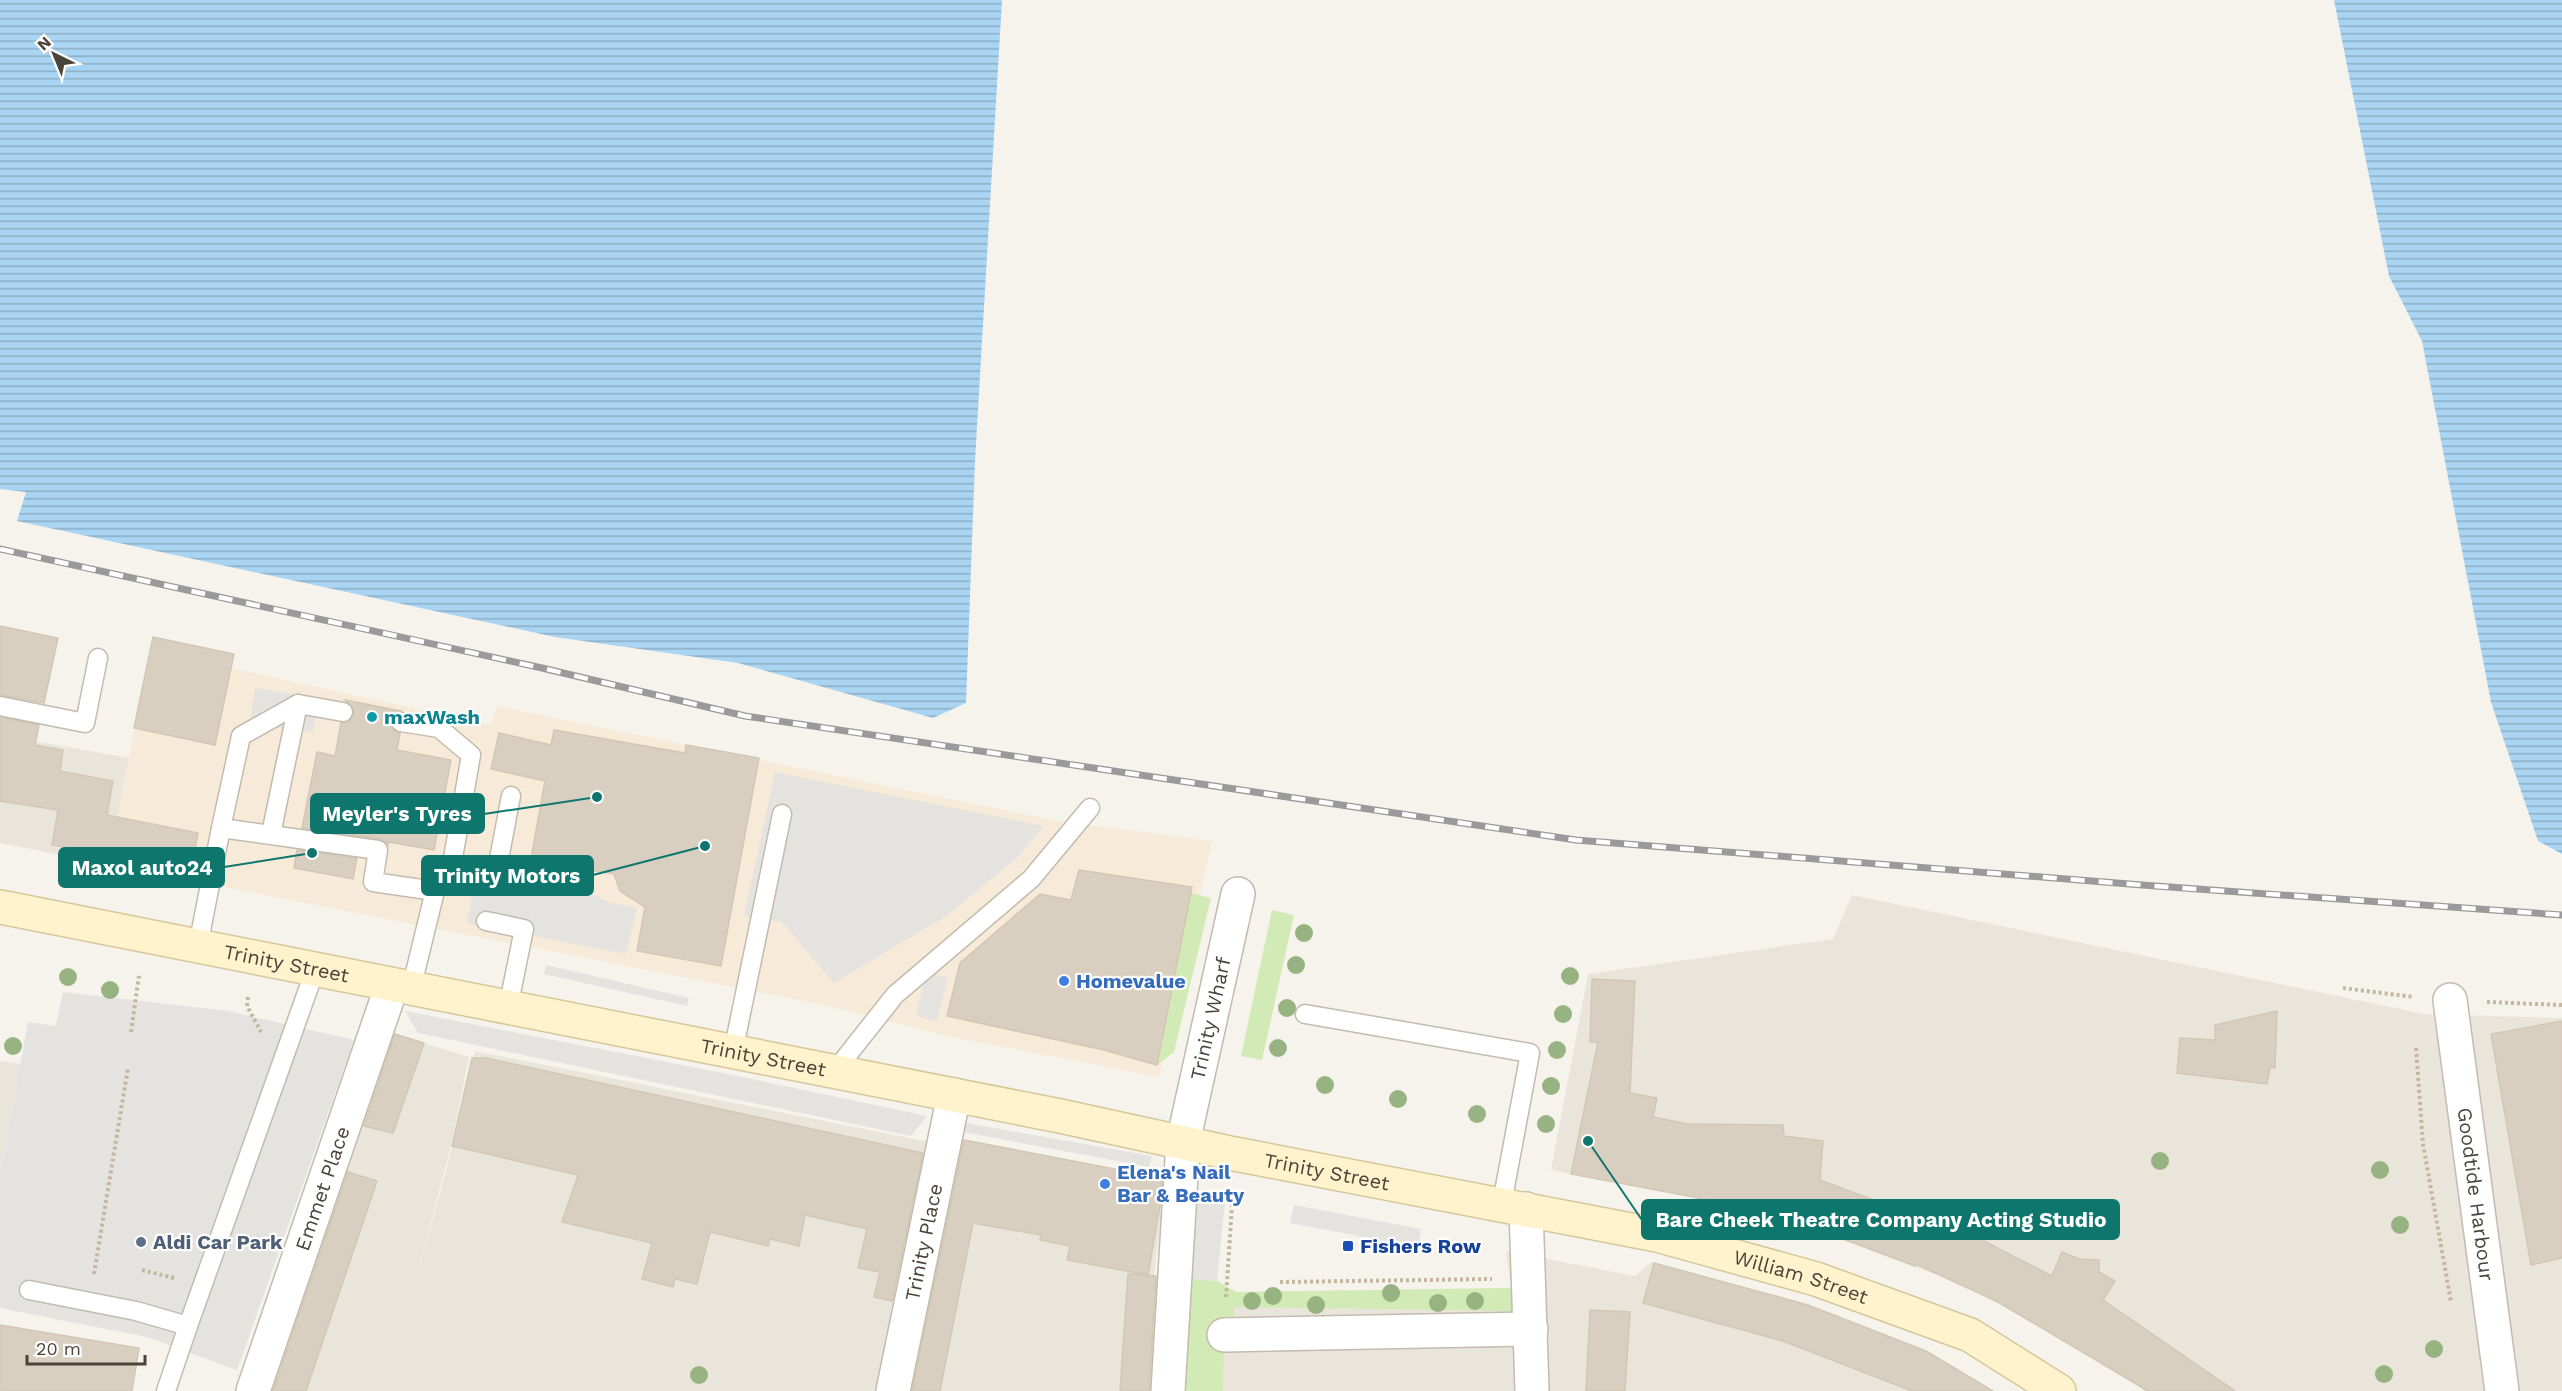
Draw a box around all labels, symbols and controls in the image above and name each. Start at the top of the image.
north arrow [24,24,84,84]
text: N [33,32,55,54]
place label: maxWash [384,705,480,729]
marker: maxWash [365,710,379,724]
callout: Meyler's Tyres [311,794,484,833]
text: Meyler's Tyres [322,801,472,826]
callout: Maxol auto24 [59,848,224,887]
text: Maxol auto24 [72,855,212,880]
callout: Trinity Motors [422,856,593,895]
text: Trinity Motors [434,863,580,888]
street label: Trinity Street [222,939,352,988]
street label: Trinity Wharf [1185,954,1236,1082]
place label: Homevalue [1076,969,1186,993]
marker: Homevalue [1057,974,1071,988]
street label: Trinity Street [699,1033,829,1082]
street label: Goodtide Harbour [2452,1106,2499,1283]
street label: Emmet Place [290,1123,355,1254]
street label: Trinity Street [1262,1148,1392,1196]
place label: Elena's Nail Bar & Beauty [1117,1160,1245,1207]
marker: Elena's Nail Bar & Beauty [1098,1177,1112,1191]
street label: Trinity Place [900,1181,947,1303]
callout: Bare Cheek Theatre Company Acting Studio [1642,1200,2119,1239]
text: Bare Cheek Theatre Company Acting Studio [1655,1207,2107,1232]
place label: Aldi Car Park [153,1230,283,1254]
place label: Fishers Row [1360,1234,1481,1258]
marker: Aldi Car Park [134,1235,148,1249]
marker: Fishers Row [1341,1239,1355,1253]
street label: William Street [1731,1245,1872,1309]
scale bar [27,1328,146,1366]
text: 20 m [36,1338,81,1359]

